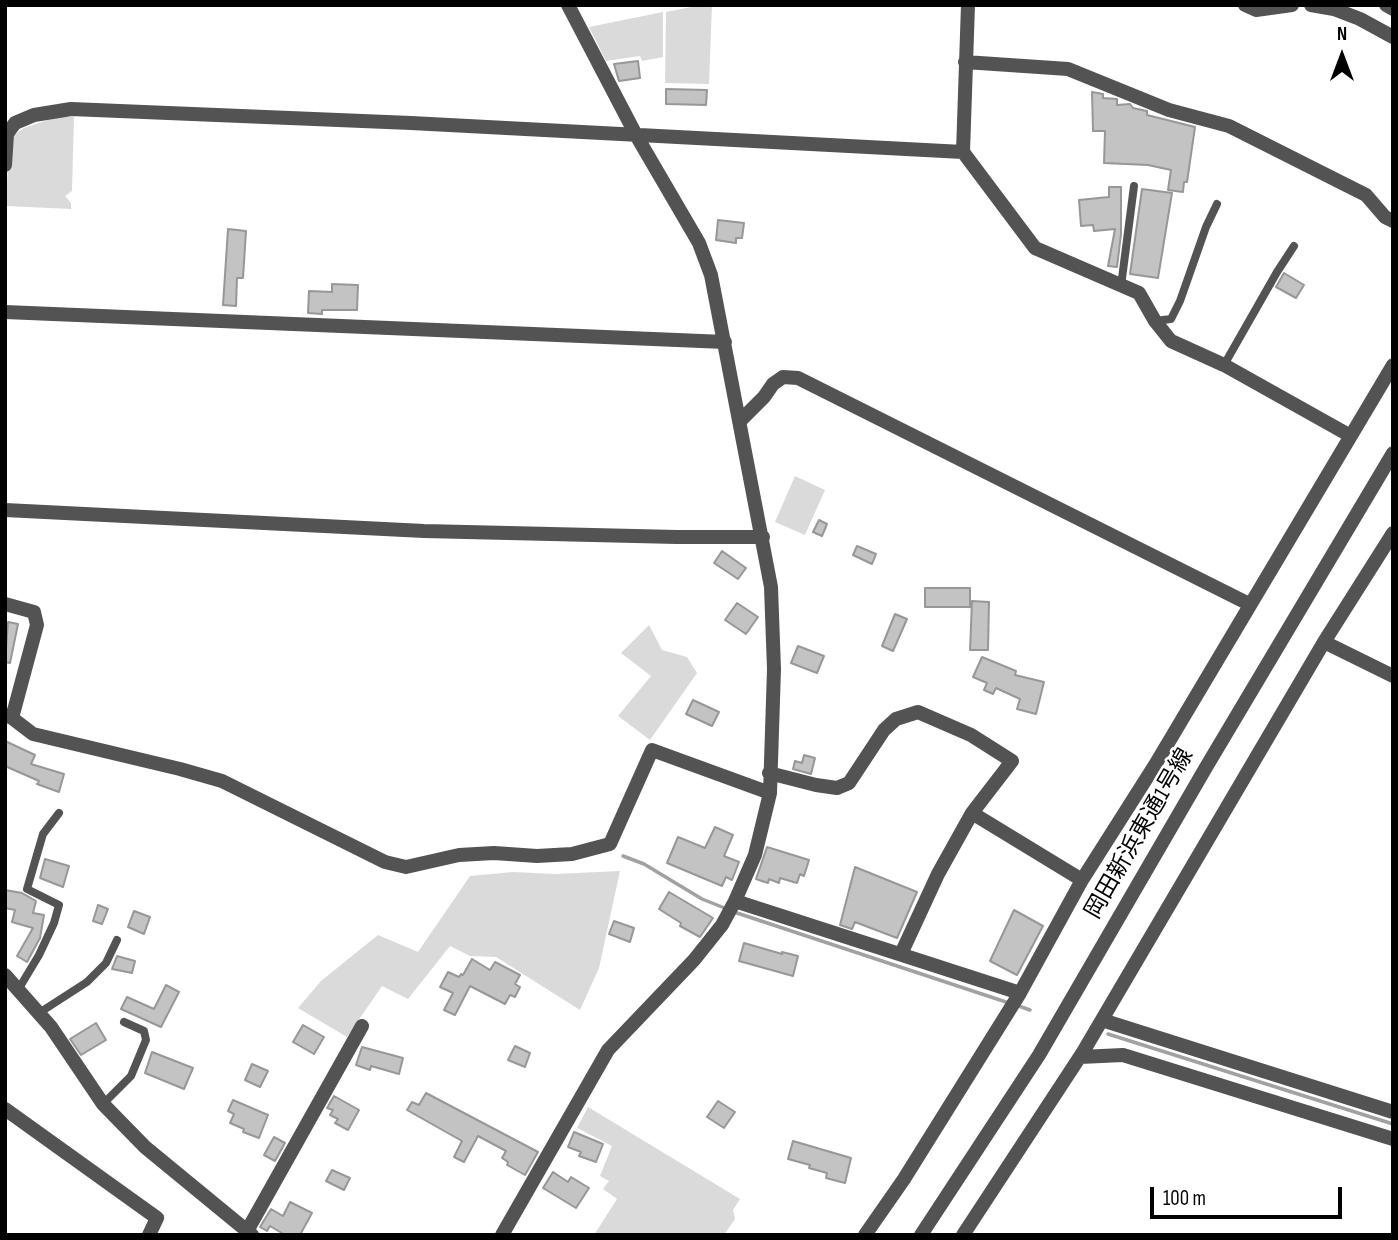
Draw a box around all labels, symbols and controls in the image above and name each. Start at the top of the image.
north arrow [1307,21,1377,91]
text: N [1337,23,1347,46]
street label: 岡田新浜東通1号線 [1080,744,1200,924]
scale bar [1153,1174,1346,1218]
text: 100 m [1163,1186,1206,1211]

